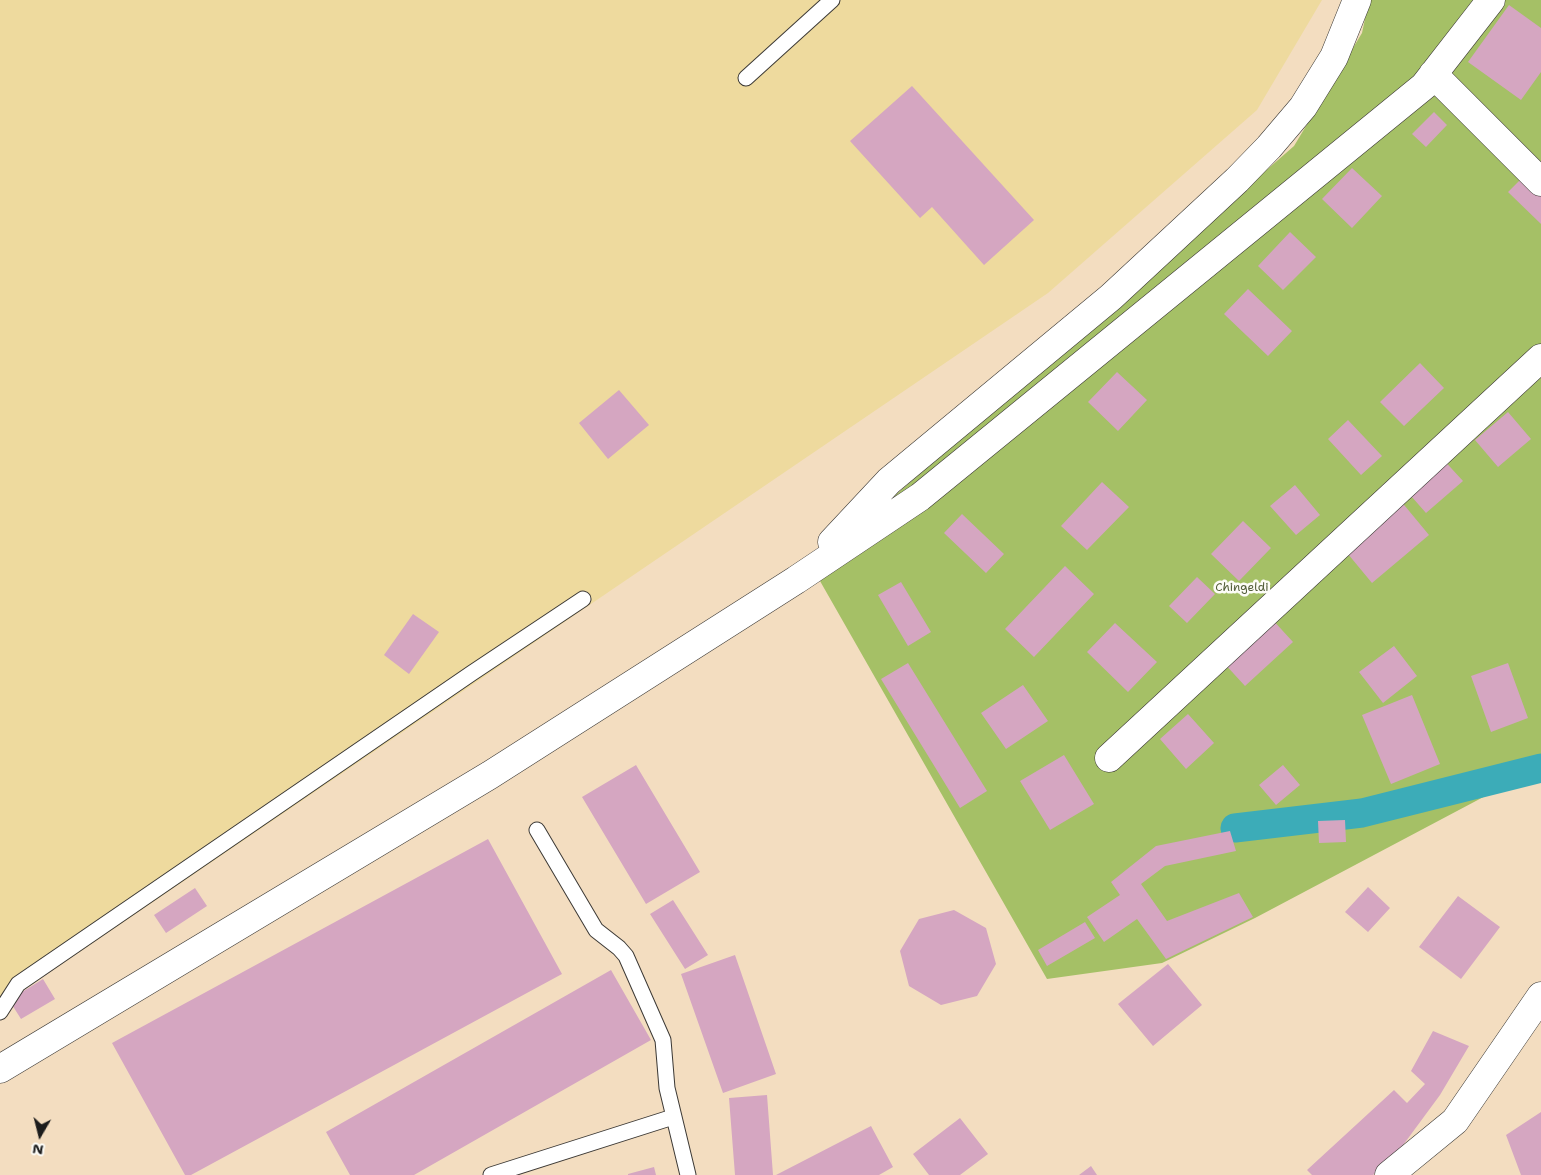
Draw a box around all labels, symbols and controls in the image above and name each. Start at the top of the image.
park label: Chingeldi [1215,581,1269,595]
north arrow [15,1110,65,1160]
text: N [31,1140,45,1160]

